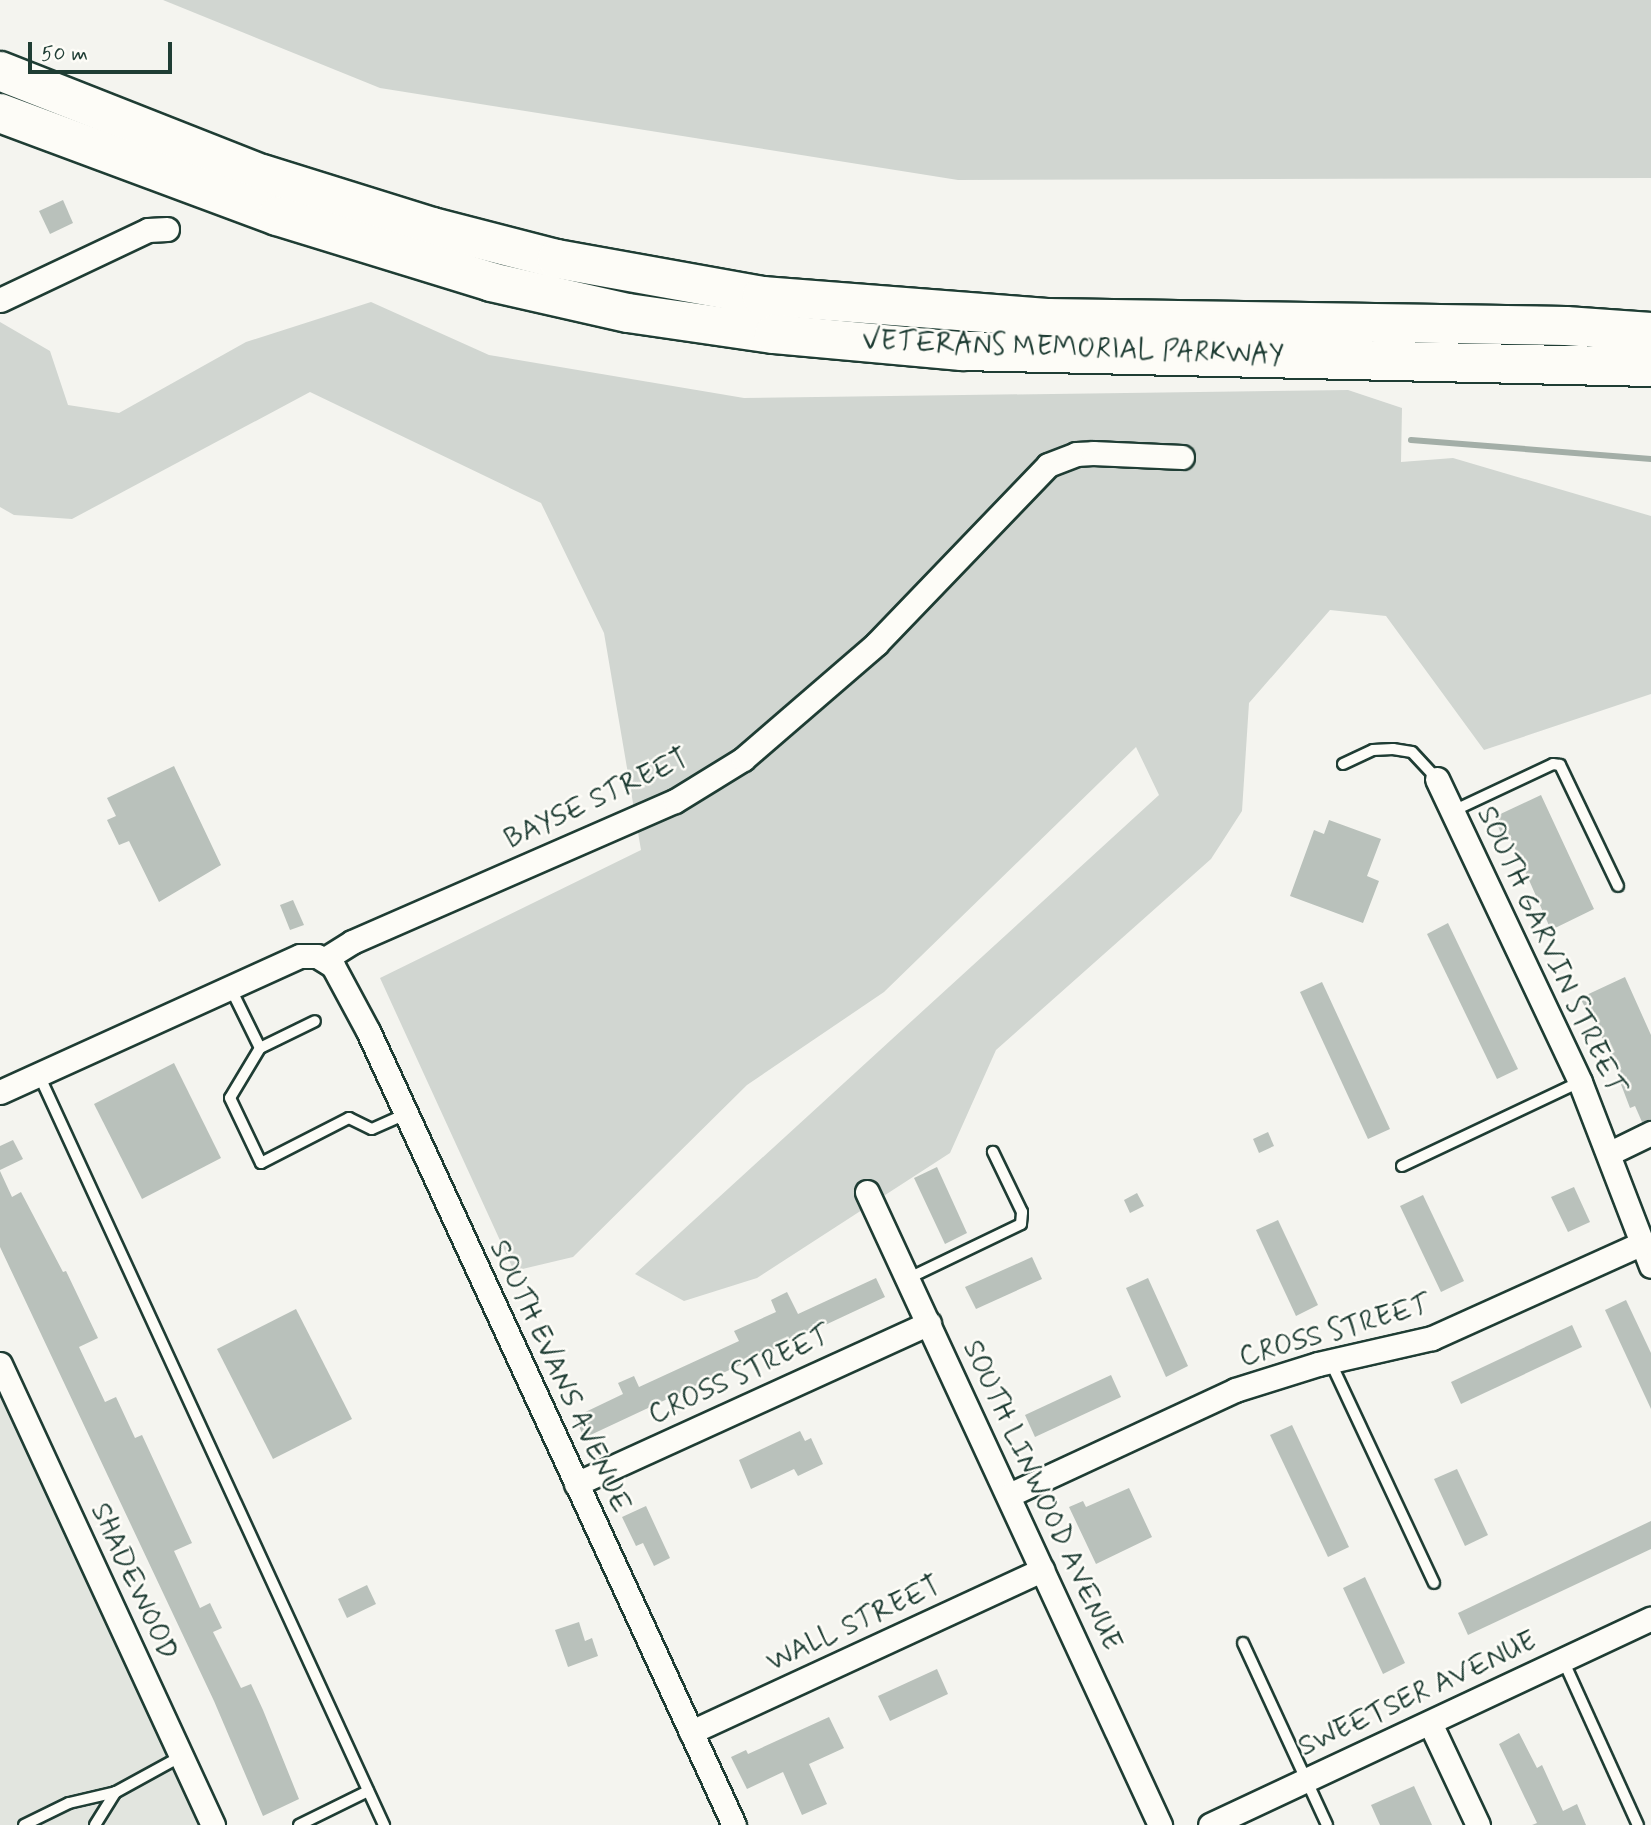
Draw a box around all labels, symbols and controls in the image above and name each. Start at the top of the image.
scale bar [32,28,175,72]
text: 50 m [41,40,88,68]
street label: VETERANS MEMORIAL PARKWAY [858,325,1288,373]
street label: BAYSE STREET [500,743,694,857]
street label: SOUTH GARVIN STREET [1468,801,1632,1101]
street label: SOUTH EVANS AVENUE [481,1236,637,1518]
street label: CROSS STREET [1235,1289,1435,1375]
street label: CROSS STREET [643,1319,837,1433]
street label: SOUTH LINWOOD AVENUE [954,1335,1128,1657]
street label: SHADEWOOD [82,1498,184,1666]
street label: WALL STREET [762,1570,946,1680]
street label: SWEETSER AVENUE [1294,1625,1542,1765]

